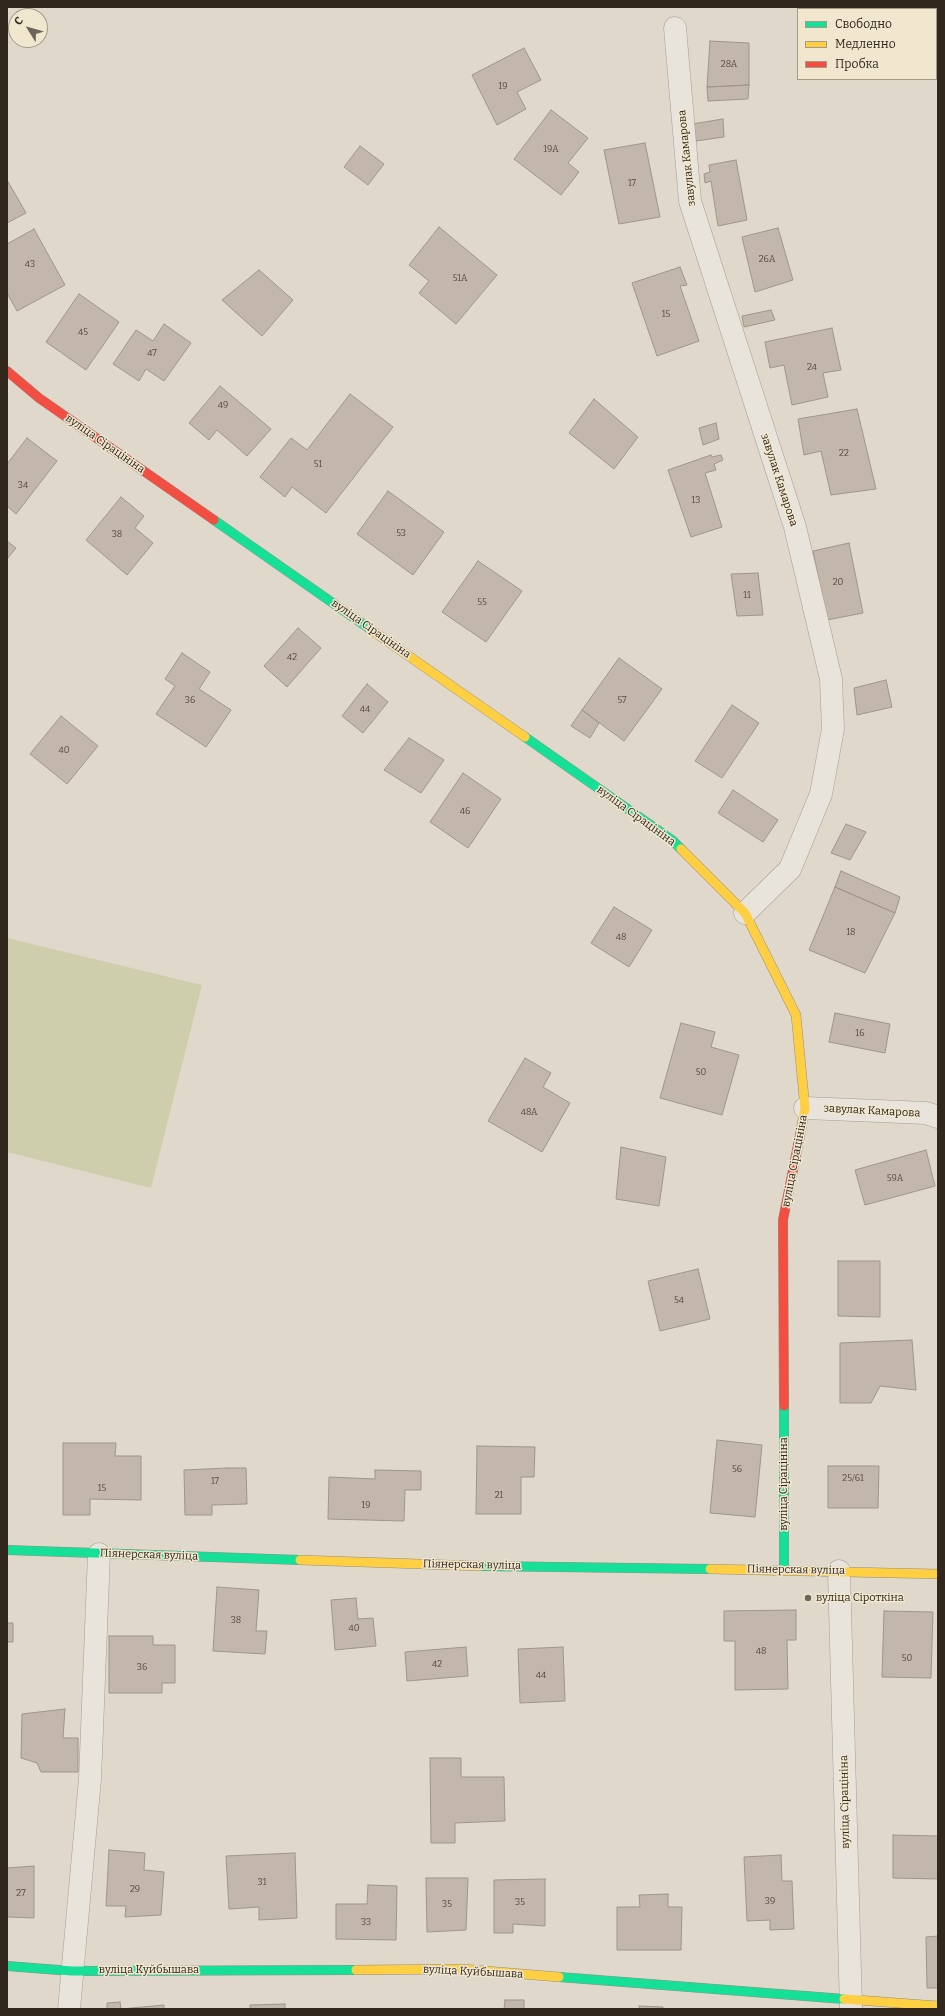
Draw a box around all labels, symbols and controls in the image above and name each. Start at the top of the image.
north arrow [8,8,48,48]
legend [797,8,937,80]
text: С [12,14,26,28]
text: Свободно [835,17,892,31]
text: Медленно [835,37,896,51]
text: Пробка [835,57,879,71]
house number: 28А [721,59,737,69]
house number: 19 [499,81,507,91]
street label: завулак Камарова [675,109,699,207]
house number: 19А [543,144,559,154]
house number: 17 [628,178,636,188]
house number: 26А [759,254,775,264]
house number: 43 [25,259,35,269]
house number: 51А [453,273,467,283]
house number: 15 [662,309,670,319]
house number: 45 [78,327,88,337]
house number: 47 [147,348,157,358]
house number: 24 [807,362,817,372]
house number: 49 [218,400,228,410]
street label: вуліца Сірацініна [63,412,147,476]
street label: завулак Камарова [758,432,800,528]
house number: 22 [839,448,849,458]
house number: 51 [314,459,322,469]
house number: 34 [18,480,28,490]
house number: 13 [692,495,700,505]
house number: 53 [396,528,406,538]
house number: 38 [112,529,122,539]
house number: 20 [833,577,843,587]
house number: 11 [743,590,751,600]
street label: вуліца Сірацініна [329,597,413,661]
house number: 55 [477,597,487,607]
house number: 42 [287,652,297,662]
house number: 36 [185,695,195,705]
house number: 57 [617,695,627,705]
house number: 44 [360,704,370,714]
house number: 40 [58,745,70,755]
street label: вуліца Сірацініна [594,783,678,849]
house number: 46 [460,806,470,816]
house number: 18 [846,927,856,937]
house number: 48 [616,932,626,942]
house number: 16 [856,1028,864,1038]
house number: 50 [696,1067,706,1077]
street label: завулак Камарова [823,1102,921,1120]
house number: 48А [521,1107,537,1117]
street label: вуліца Сірацініна [780,1114,810,1208]
house number: 59А [887,1173,903,1183]
house number: 54 [674,1295,684,1305]
street label: вуліца Сірацініна [777,1437,791,1531]
house number: 56 [732,1464,742,1474]
house number: 25/61 [842,1473,864,1483]
house number: 17 [211,1476,219,1486]
house number: 15 [98,1483,106,1493]
house number: 21 [495,1490,503,1500]
house number: 19 [362,1500,370,1510]
street label: Піянерская вуліца [100,1547,198,1563]
street label: Піянерская вуліца [423,1558,521,1572]
street label: Піянерская вуліца [747,1563,845,1577]
place label: вуліца Сіроткіна [816,1591,904,1605]
marker: вуліца Сіроткіна [803,1593,813,1603]
house number: 38 [231,1615,241,1625]
house number: 40 [348,1623,360,1633]
house number: 48 [756,1646,766,1656]
house number: 50 [902,1653,912,1663]
house number: 42 [432,1659,442,1669]
house number: 36 [137,1662,147,1672]
house number: 44 [536,1670,546,1680]
street label: вуліца Сірацініна [838,1755,852,1849]
house number: 31 [258,1877,266,1887]
house number: 29 [130,1884,140,1894]
house number: 27 [16,1888,26,1898]
house number: 39 [765,1896,775,1906]
house number: 35 [515,1897,525,1907]
house number: 35 [442,1899,452,1909]
house number: 33 [361,1917,371,1927]
street label: вуліца Куйбышава [99,1963,199,1977]
street label: вуліца Куйбышава [423,1963,523,1981]

